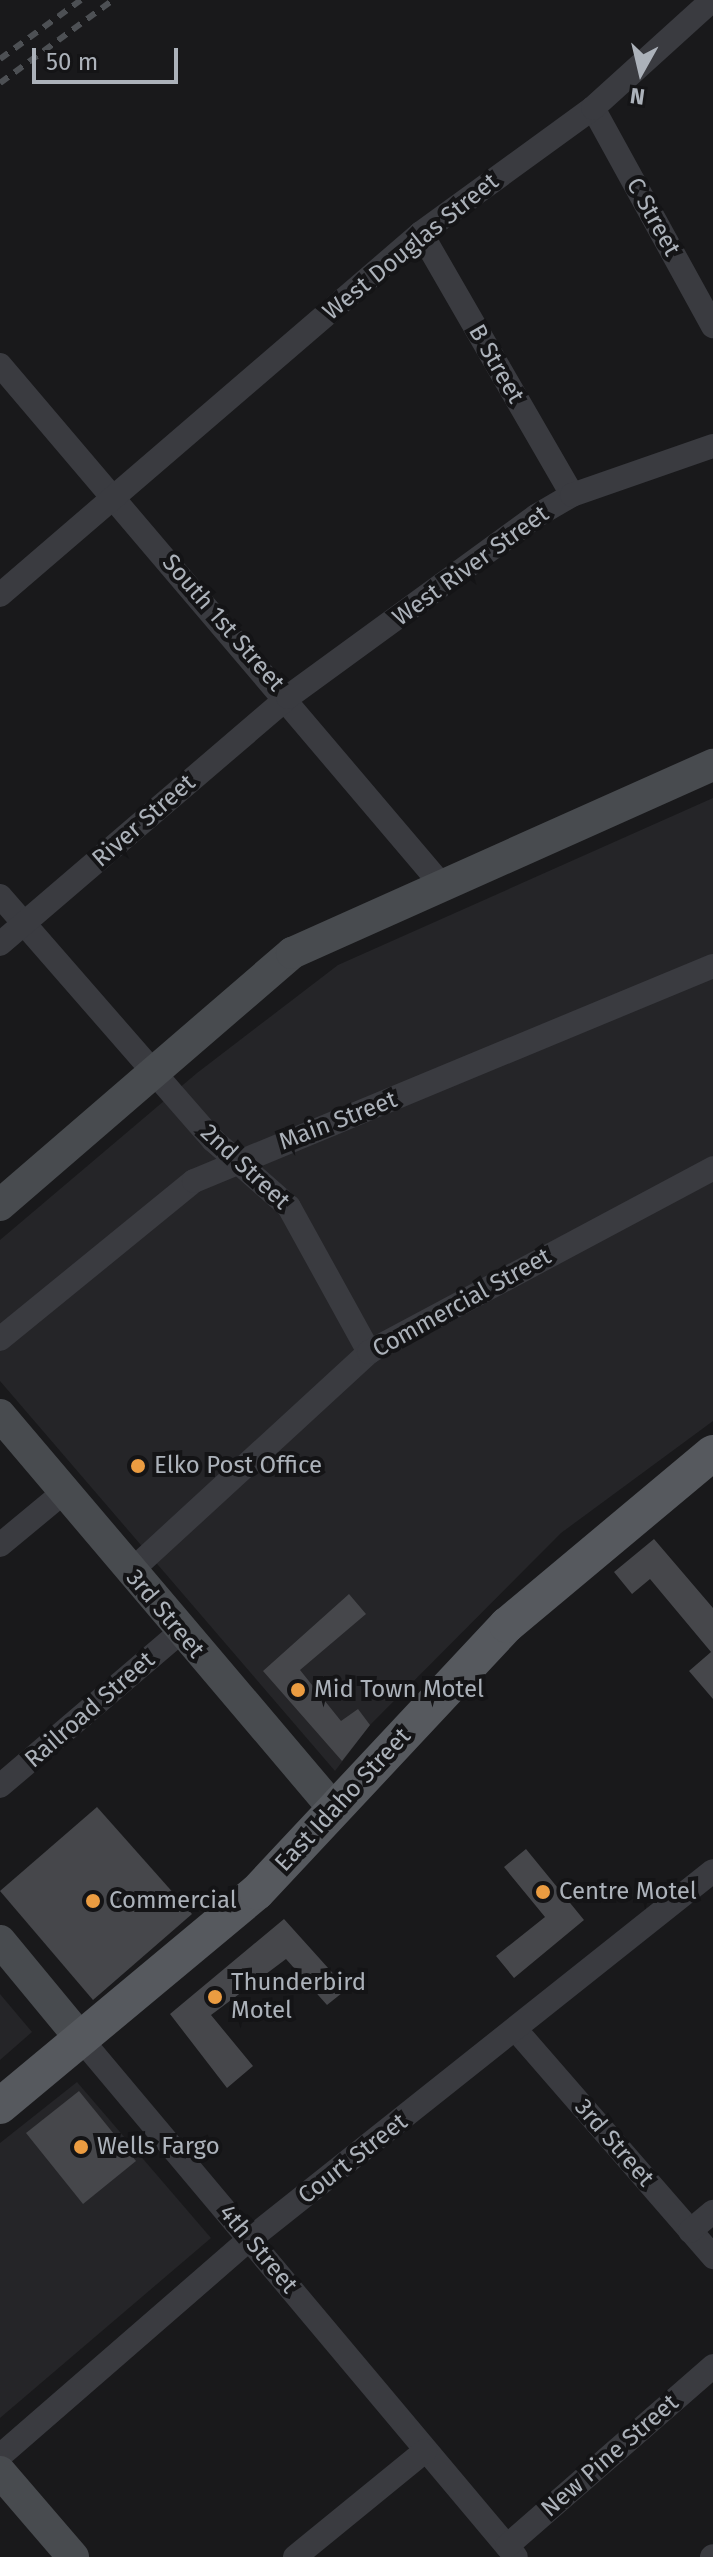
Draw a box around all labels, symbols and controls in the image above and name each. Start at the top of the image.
scale bar [36,32,182,82]
north arrow [601,32,681,112]
text: 50 m [46,48,98,76]
text: N [628,82,647,111]
street label: West Douglas Street [318,167,504,327]
street label: C Street [620,173,686,261]
street label: B Street [462,320,530,408]
street label: West River Street [387,500,555,632]
street label: South 1st Street [156,549,290,697]
street label: River Street [87,769,201,873]
street label: Main Street [275,1085,401,1157]
street label: 2nd Street [194,1118,296,1216]
street label: Commercial Street [368,1242,556,1364]
place label: Elko Post Office [154,1452,322,1480]
marker: Elko Post Office [129,1457,147,1475]
street label: 3rd Street [120,1564,210,1664]
street label: Railroad Street [19,1646,161,1774]
place label: Mid Town Motel [314,1676,484,1704]
marker: Mid Town Motel [289,1681,307,1699]
street label: East Idaho Street [269,1722,417,1878]
place label: Centre Motel [559,1878,697,1906]
marker: Centre Motel [534,1883,552,1901]
place label: Commercial [109,1887,237,1915]
marker: Commercial [84,1892,102,1910]
place label: Thunderbird Motel [231,1969,366,2025]
marker: Thunderbird Motel [206,1988,224,2006]
street label: 3rd Street [568,2093,660,2193]
street label: Court Street [293,2108,413,2210]
place label: Wells Fargo [97,2133,220,2161]
marker: Wells Fargo [72,2138,90,2156]
street label: 4th Street [213,2199,303,2299]
street label: New Pine Street [536,2389,684,2523]

